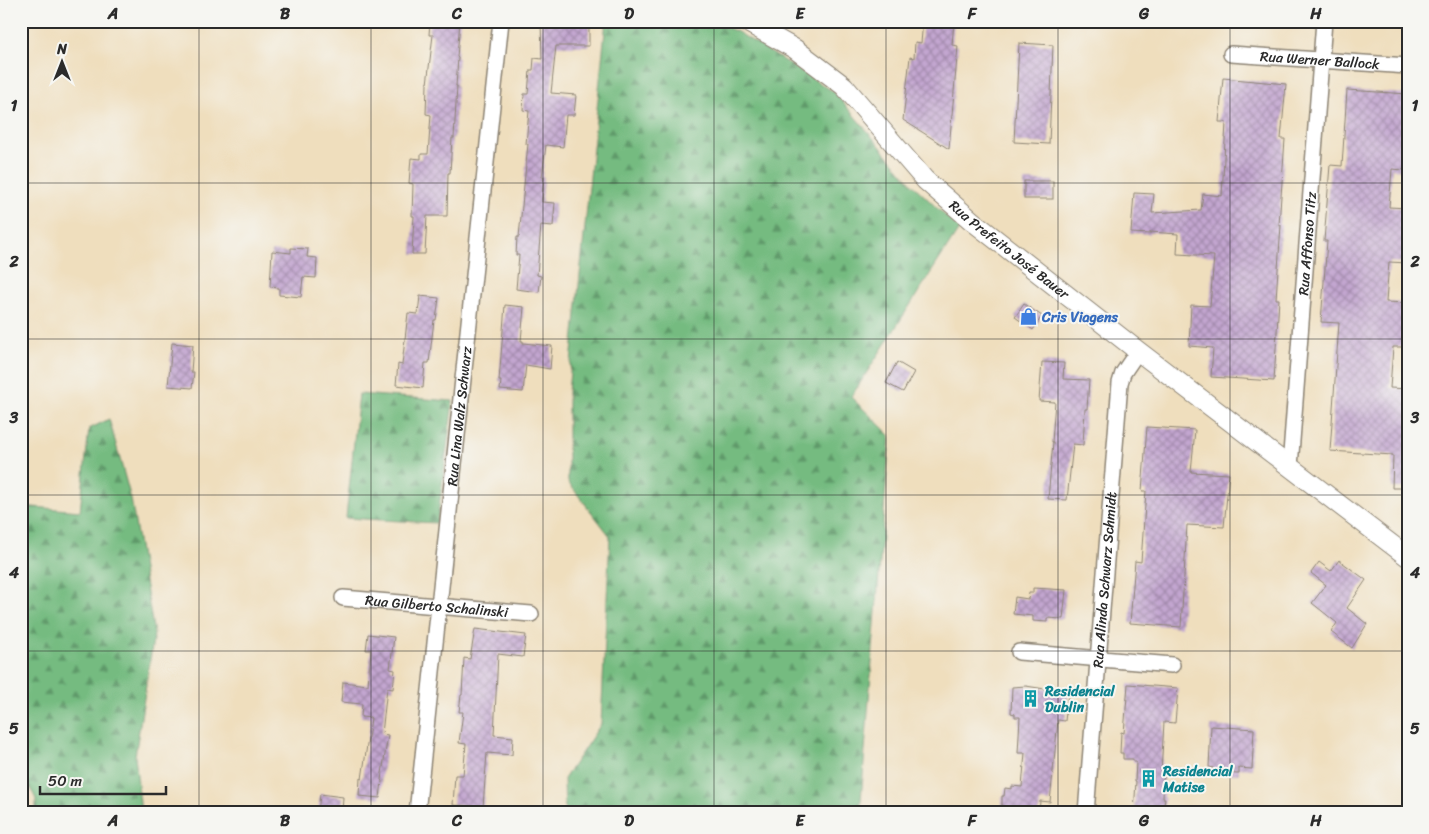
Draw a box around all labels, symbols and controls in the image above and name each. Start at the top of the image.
text: A [107,0,118,28]
text: B [280,0,291,28]
text: C [451,0,463,28]
text: D [624,0,634,28]
text: E [796,0,806,28]
text: F [967,0,978,28]
text: G [1138,0,1150,28]
text: H [1309,0,1322,28]
text: N [56,37,67,62]
north arrow [38,38,88,88]
street label: Rua Werner Ballock [1259,44,1381,77]
text: 1 [11,91,18,120]
text: 1 [1412,91,1419,120]
street label: Rua Affonso Titz [1291,191,1323,296]
street label: Rua Prefeito José Bauer [943,194,1076,306]
text: 2 [8,247,19,276]
text: 2 [1409,247,1420,276]
place label: Cris Viagens [1041,305,1118,330]
shop icon: Cris Viagens [1018,307,1038,327]
street label: Rua Lina Walz Schwarz [439,345,479,487]
text: 3 [9,403,19,432]
text: 3 [1410,403,1420,432]
street label: Rua Alinda Schwarz Schmidt [1085,491,1124,669]
text: 4 [8,558,19,587]
text: 4 [1409,558,1420,587]
street label: Rua Gilberto Schalinski [364,587,510,625]
place label: Residencial Dublin [1044,679,1116,720]
building icon: Residencial Dublin [1021,689,1041,709]
text: 5 [9,714,19,743]
text: 5 [1410,714,1420,743]
place label: Residencial Matise [1162,759,1234,800]
scale bar [40,764,166,796]
text: 50 m [48,768,83,794]
building icon: Residencial Matise [1139,769,1159,789]
text: A [107,806,118,834]
text: B [280,806,291,834]
text: C [451,806,463,834]
text: D [624,806,634,834]
text: E [796,806,806,834]
text: F [967,806,978,834]
text: G [1138,806,1150,834]
text: H [1309,806,1322,834]

